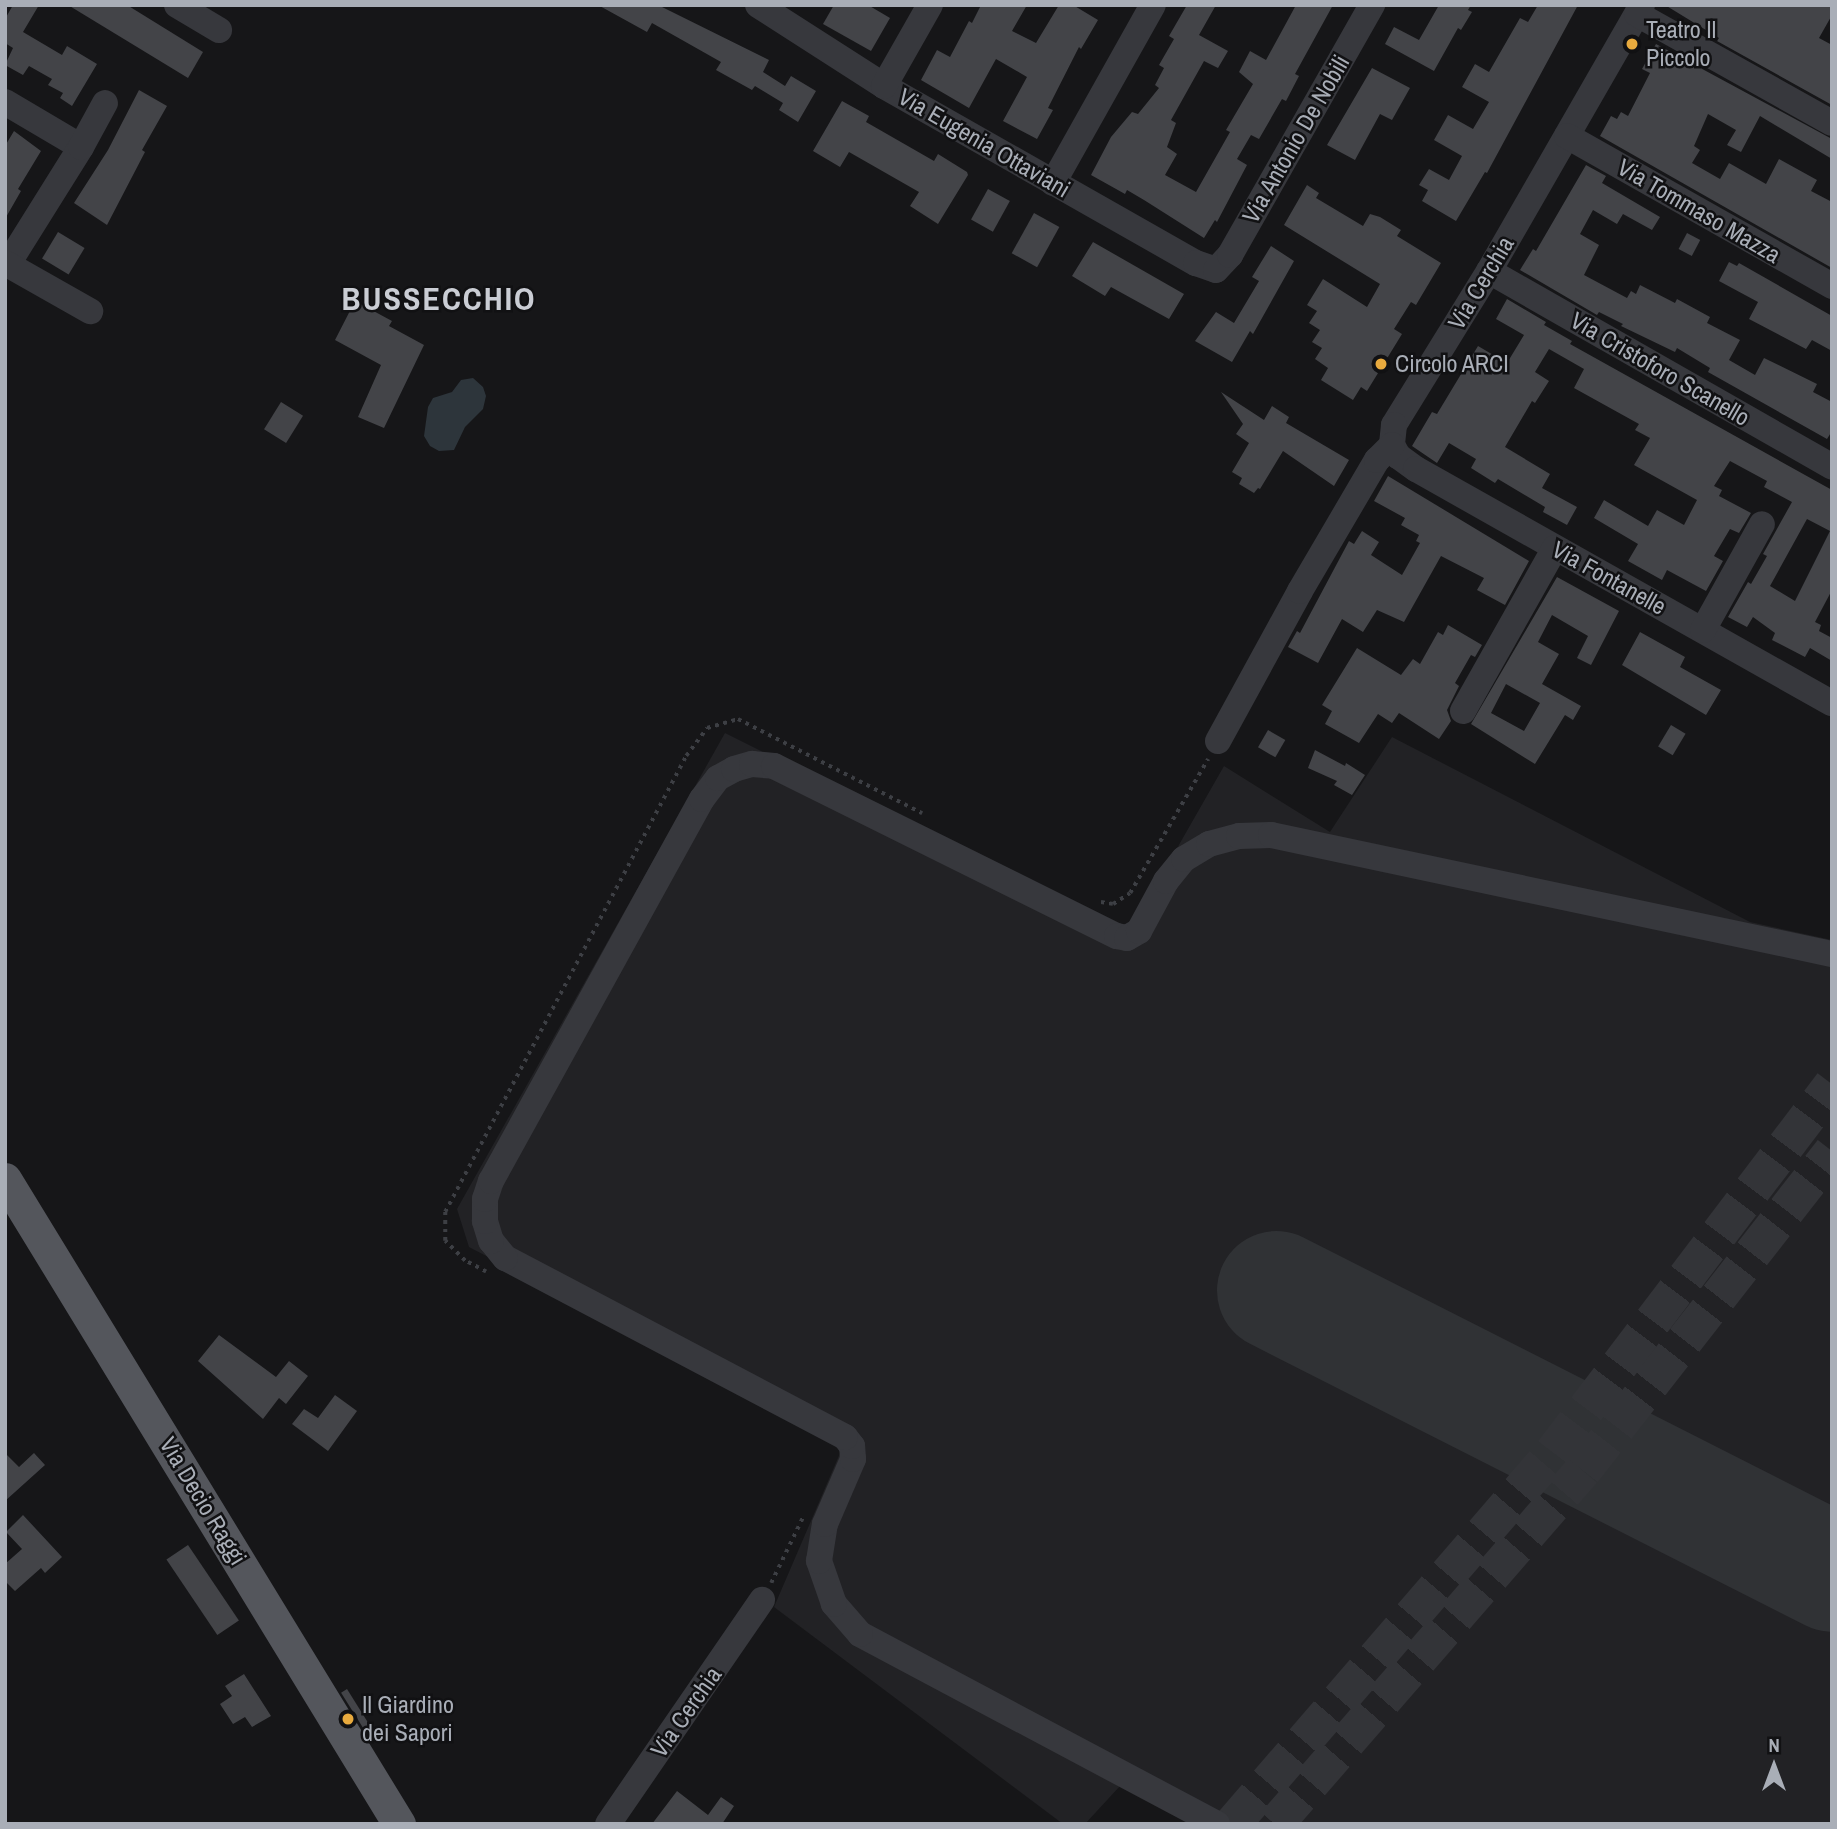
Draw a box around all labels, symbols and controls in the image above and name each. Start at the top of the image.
place label: Teatro Il Piccolo [1646,16,1716,72]
marker: Teatro Il Piccolo [1624,36,1640,52]
street label: Via Antonio De Nobili [1236,50,1356,228]
street label: Via Eugenia Ottaviani [893,82,1075,204]
street label: Via Tommaso Mazza [1612,153,1786,269]
street label: Via Cerchia [1442,231,1520,335]
district label: BUSSECCHIO [343,280,535,318]
street label: Via Cristoforo Scanello [1565,306,1755,432]
place label: Circolo ARCI [1395,350,1510,378]
marker: Circolo ARCI [1373,356,1389,372]
street label: Via Fontanelle [1547,535,1671,621]
street label: Via Decio Raggi [154,1432,252,1570]
street label: Via Cerchia [644,1661,728,1763]
place label: Il Giardino dei Sapori [362,1691,454,1747]
marker: Il Giardino dei Sapori [340,1711,356,1727]
north arrow [1739,1731,1809,1801]
text: N [1768,1732,1780,1758]

